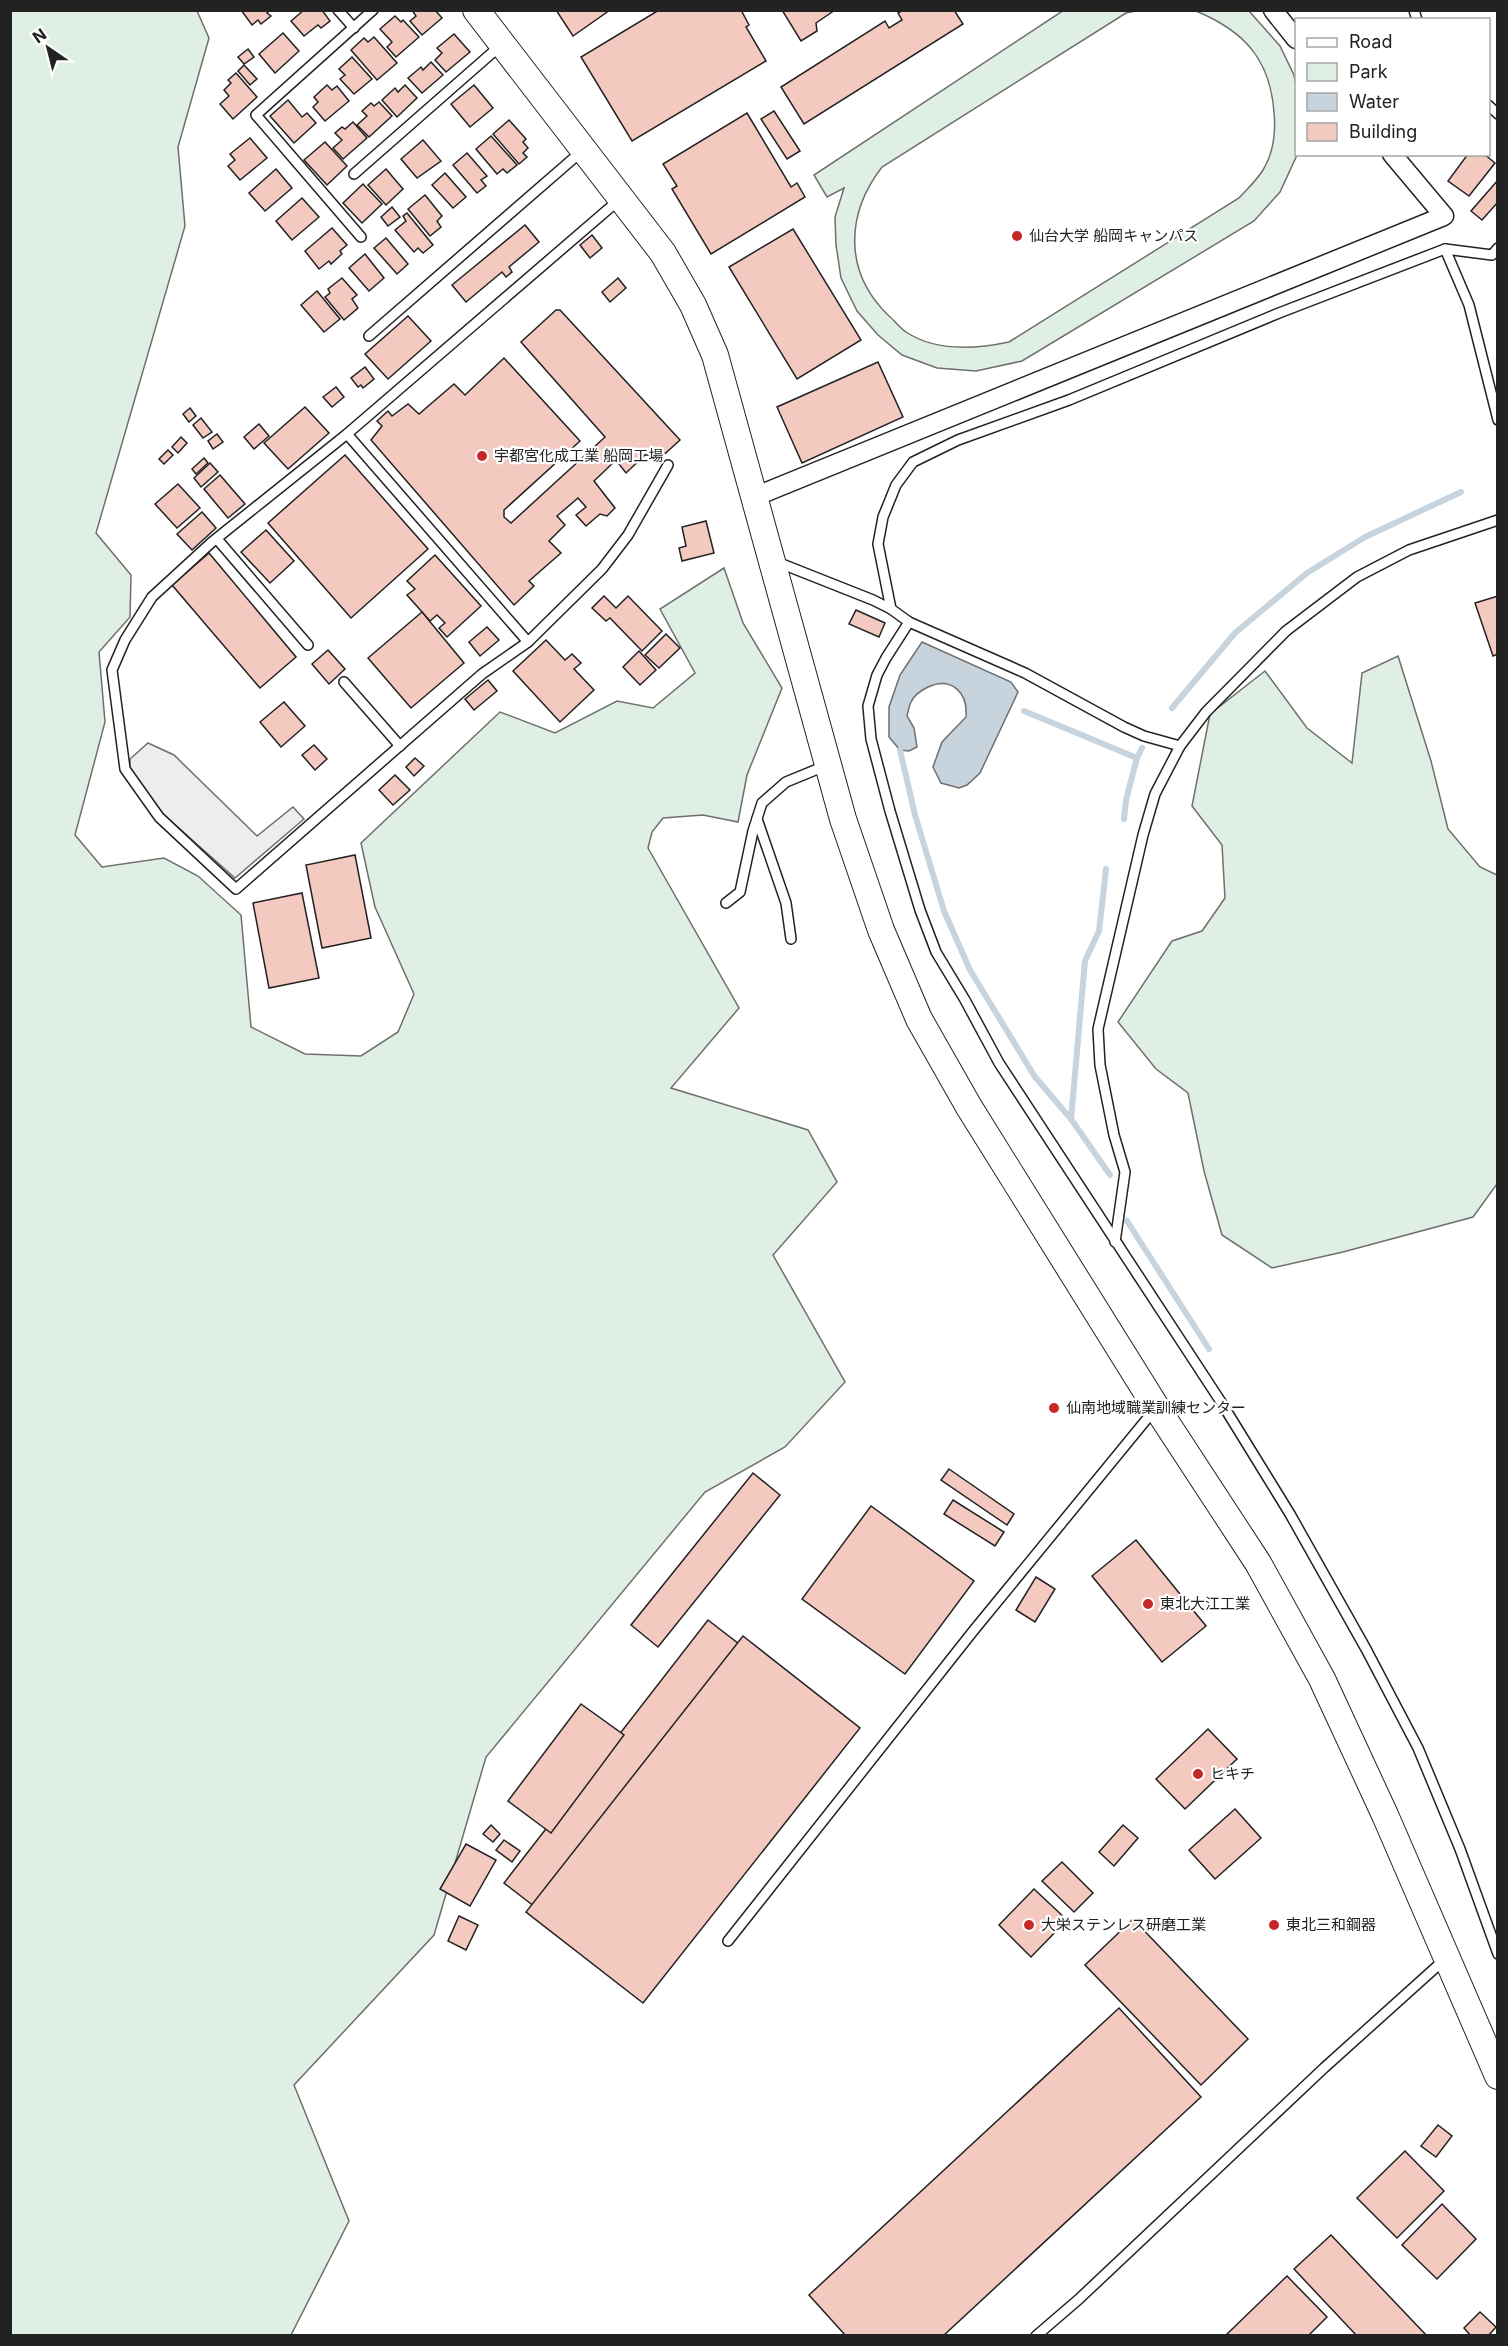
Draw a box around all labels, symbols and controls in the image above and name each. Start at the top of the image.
north arrow [18,18,78,78]
legend [1295,18,1490,156]
text: N [29,24,50,47]
text: Road [1349,31,1392,52]
text: Park [1349,61,1388,82]
text: Water [1349,91,1399,112]
text: Building [1349,121,1417,142]
place label: 仙台大学 船岡キャンパス [1029,226,1198,245]
marker: 仙台大学 船岡キャンパス [1010,229,1024,243]
place label: 宇都宮化成工業 船岡工場 [494,446,663,465]
marker: 宇都宮化成工業 船岡工場 [475,449,489,463]
place label: 仙南地域職業訓練センター [1066,1398,1246,1417]
marker: 仙南地域職業訓練センター [1047,1401,1061,1415]
place label: 東北大江工業 [1160,1594,1250,1613]
marker: 東北大江工業 [1141,1597,1155,1611]
place label: ヒキチ [1210,1764,1255,1783]
marker: ヒキチ [1191,1767,1205,1781]
place label: 大栄ステンレス研磨工業 [1041,1915,1206,1934]
place label: 東北三和鋼器 [1286,1915,1376,1934]
marker: 大栄ステンレス研磨工業 [1022,1918,1036,1932]
marker: 東北三和鋼器 [1267,1918,1281,1932]

